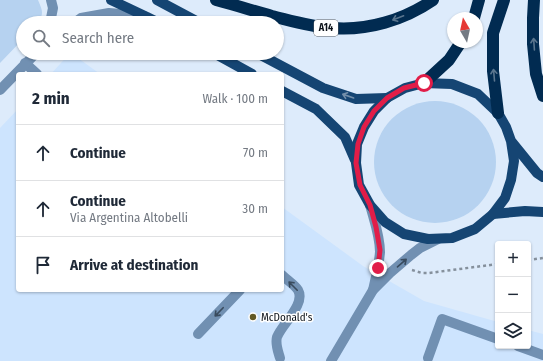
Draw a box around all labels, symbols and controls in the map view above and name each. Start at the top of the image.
north arrow [447,12,483,48]
one-way arrow [392,14,404,22]
search box [16,16,284,60]
road number: A14 [314,20,338,36]
icon: search [30,27,52,49]
text: Search here [62,29,134,47]
one-way arrow [530,38,537,51]
one-way arrow [490,68,498,81]
route start [415,74,433,92]
text: 2 min [32,88,70,109]
text: Walk · 100 m [202,91,268,106]
one-way arrow [342,92,355,99]
icon: ahead [32,142,54,164]
text: Continue [70,144,126,162]
text: 70 m [243,145,268,160]
text: Continue [70,192,126,210]
icon: ahead [32,198,54,220]
text: 30 m [242,201,268,216]
text: Via Argentina Altobelli [70,210,188,225]
map controls [495,241,531,349]
button: + [495,241,531,277]
icon: arrive [32,254,54,276]
text: Arrive at destination [70,256,198,274]
route end [369,259,387,277]
one-way arrow [396,259,406,268]
button: − [495,277,531,313]
one-way arrow [288,281,298,291]
one-way arrow [214,307,224,317]
place label: McDonald's [261,311,313,324]
marker: McDonald's [248,312,258,322]
button: layers [495,313,531,349]

